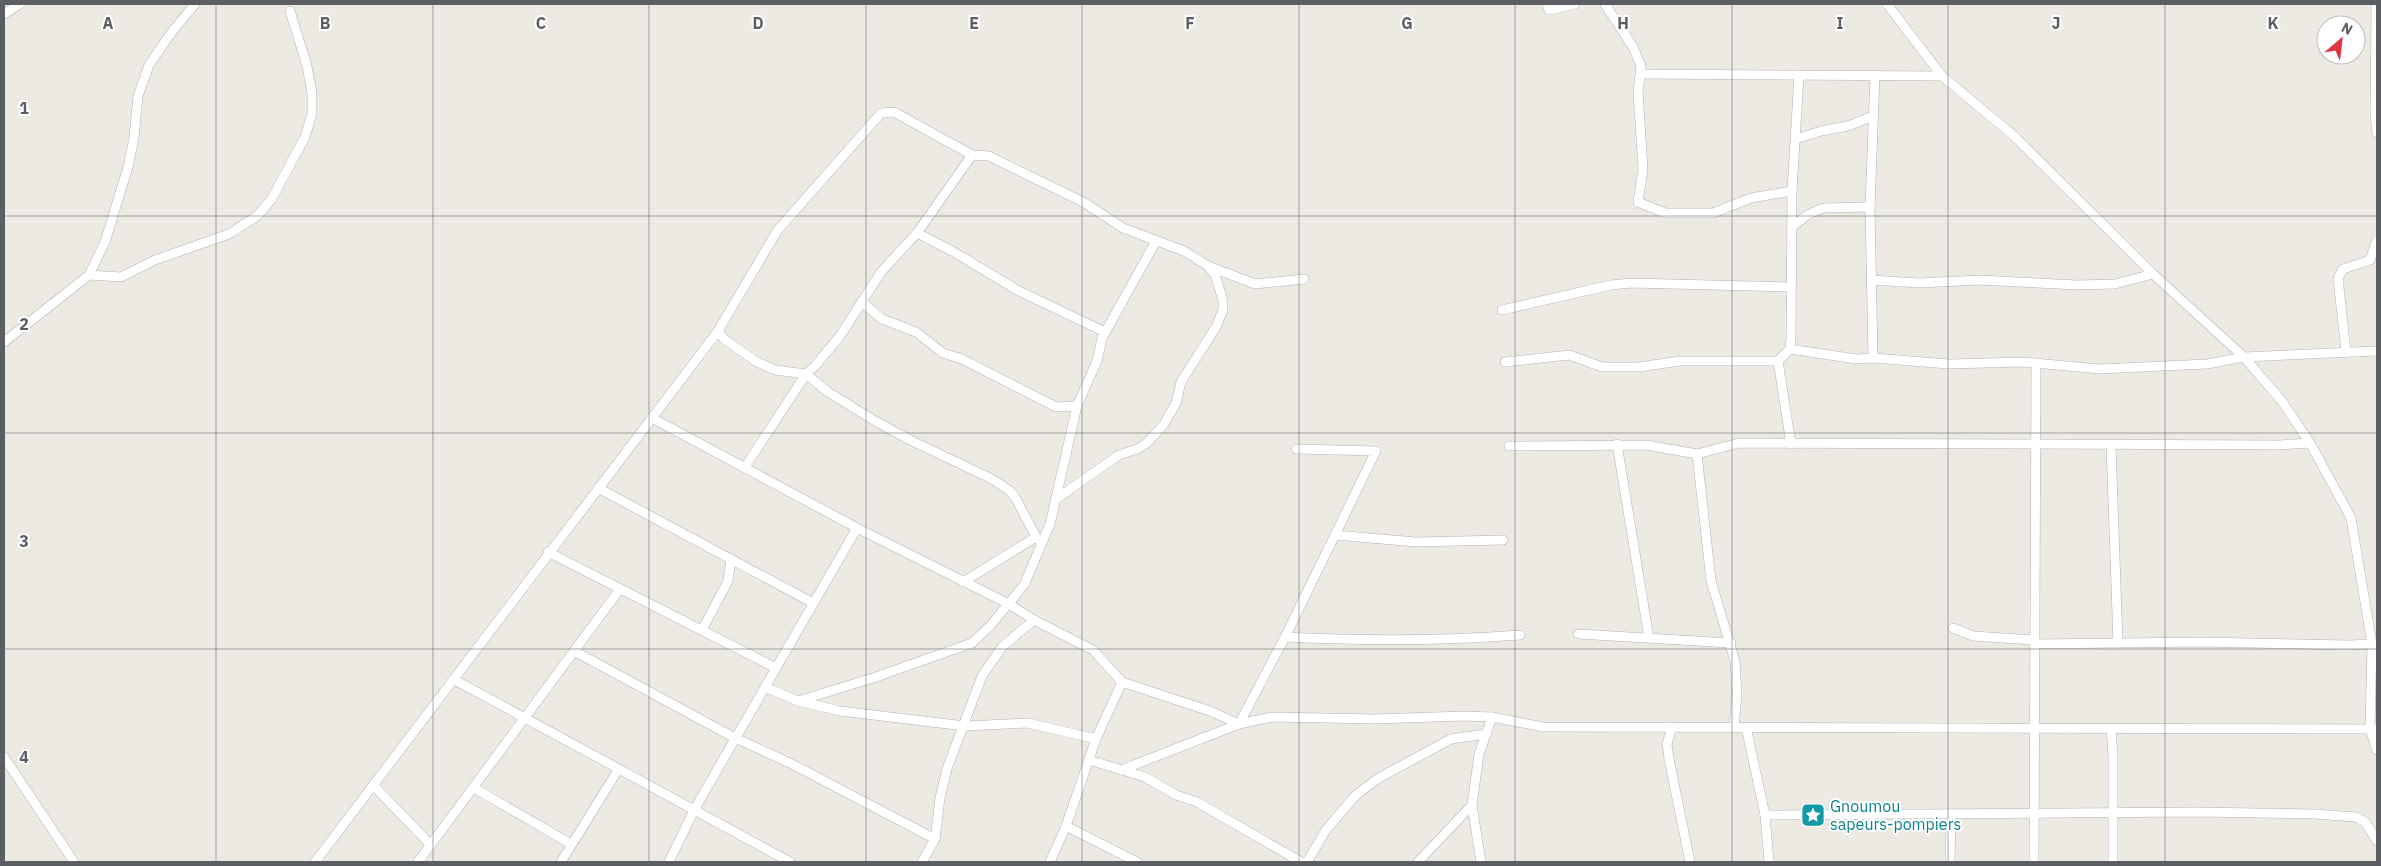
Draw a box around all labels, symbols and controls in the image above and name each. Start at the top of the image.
text: A [103,13,114,33]
text: B [320,13,331,33]
text: C [536,13,546,33]
text: D [752,13,764,33]
text: E [969,13,979,33]
text: F [1185,13,1195,33]
text: G [1401,13,1413,33]
text: H [1617,13,1629,33]
text: I [1837,13,1844,33]
text: J [2052,13,2060,33]
text: K [2267,13,2279,33]
north arrow [2316,15,2366,65]
text: N [2338,18,2356,39]
text: 1 [19,98,29,118]
text: 2 [19,314,29,334]
text: 3 [19,531,29,551]
text: 4 [19,747,29,767]
place label: Gnoumou sapeurs-pompiers [1830,796,1961,834]
place icon: Gnoumou sapeurs-pompiers [1800,802,1826,828]

